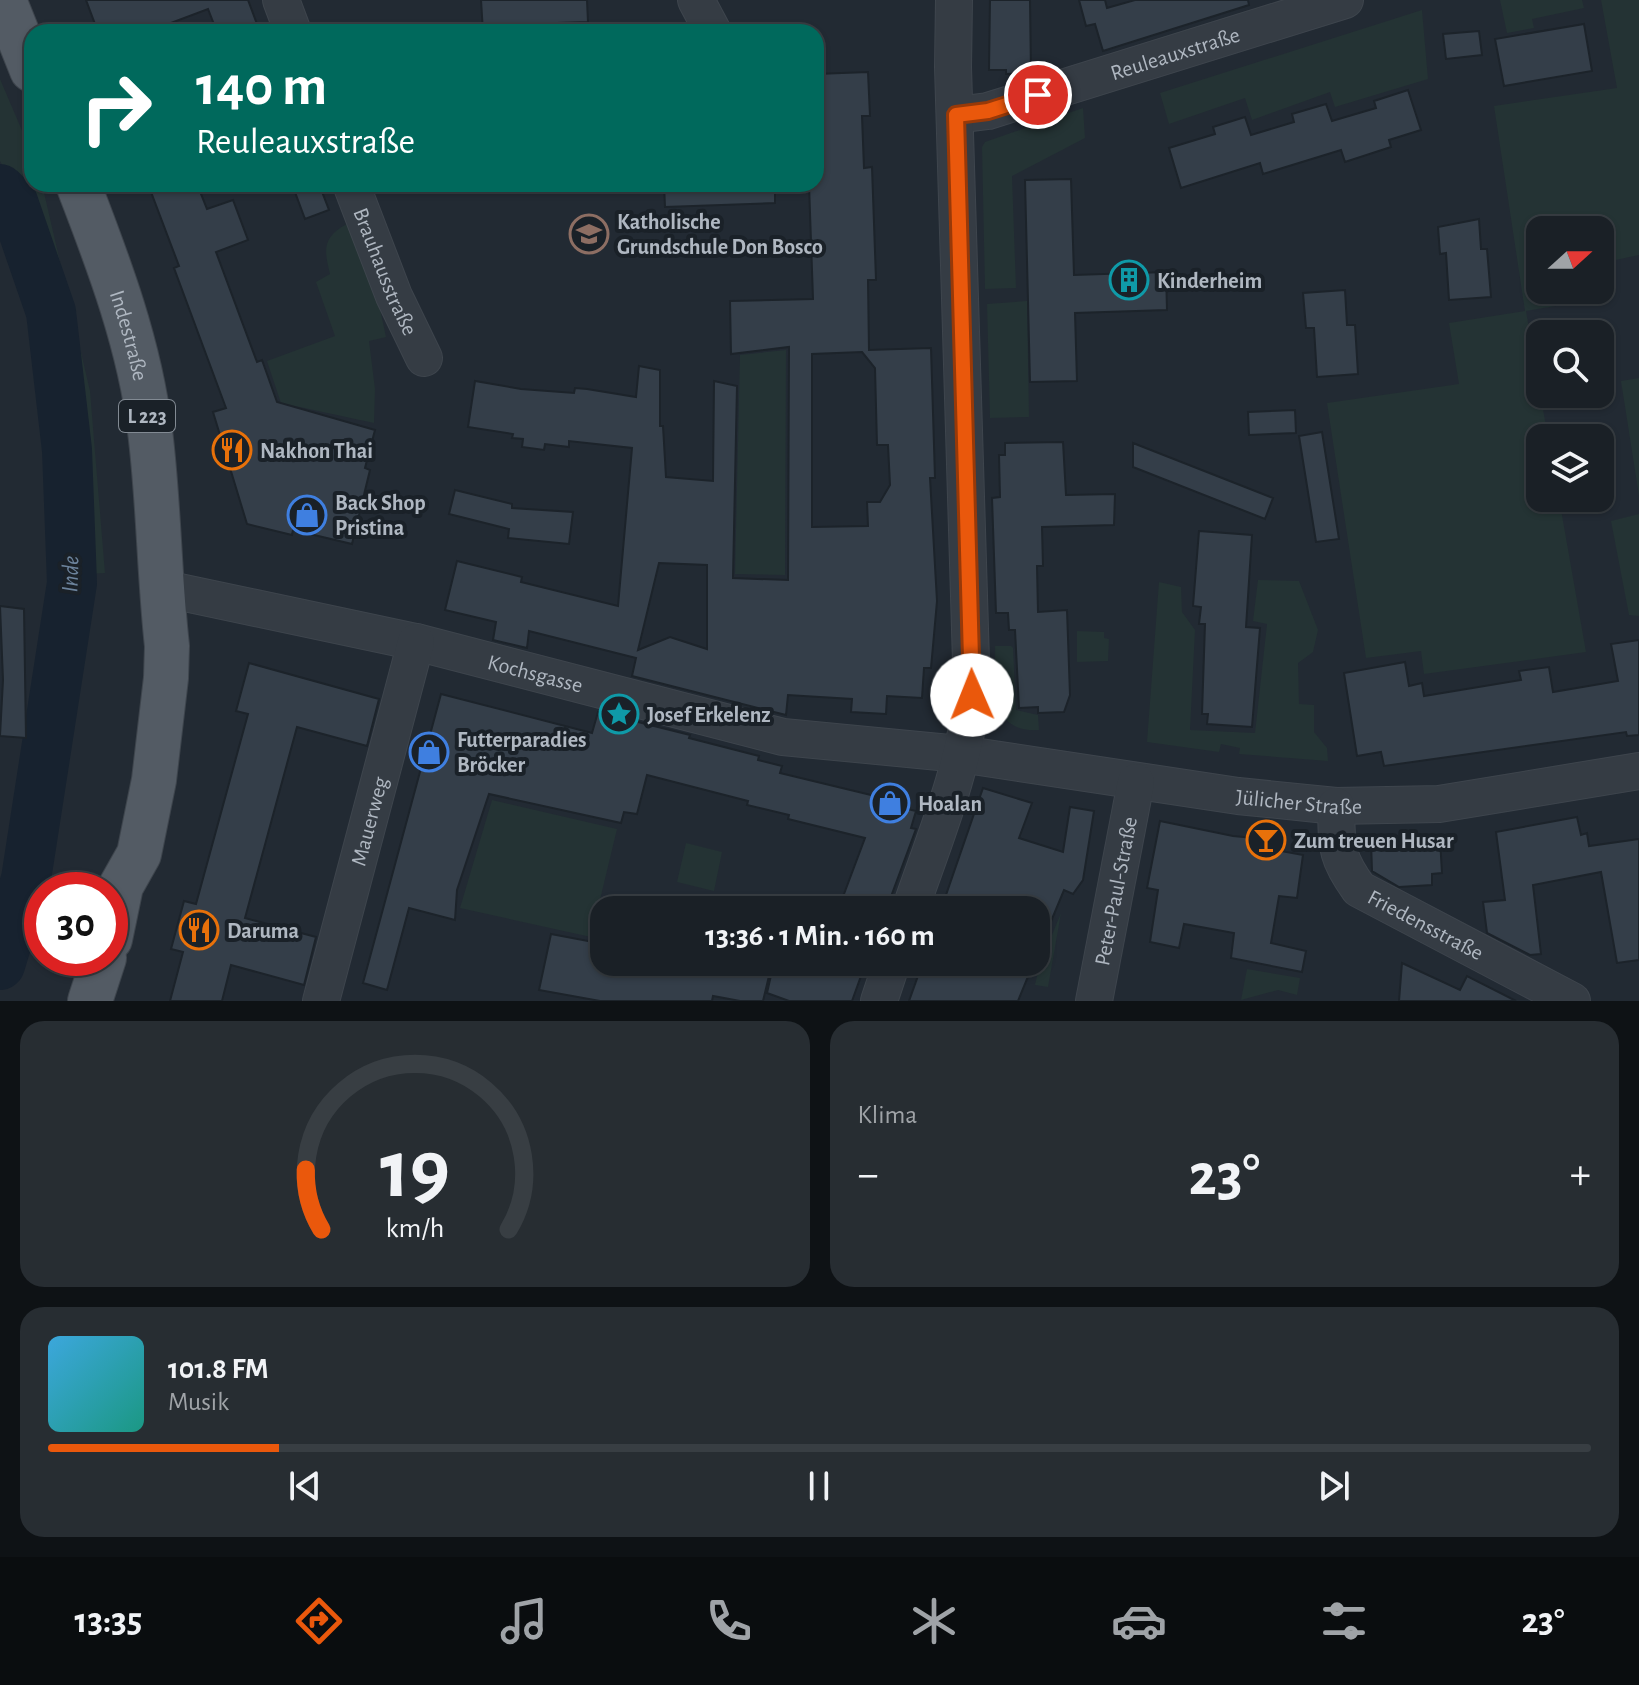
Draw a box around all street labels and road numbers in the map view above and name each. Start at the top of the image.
street label: Reuleauxstraße [1108,23,1242,84]
street label: Brauhausstraße [349,205,421,339]
street label: Indestraße [106,287,151,383]
road number: L 223 [119,400,175,432]
street label: Kochsgasse [485,651,585,697]
street label: Mauerweg [347,774,392,868]
street label: Jülicher Straße [1235,786,1362,818]
street label: Peter-Paul-Straße [1091,815,1141,968]
street label: Friedensstraße [1364,886,1487,964]

